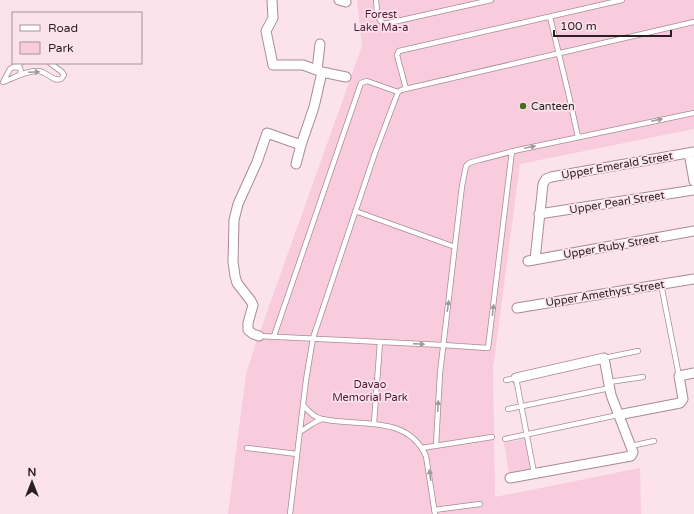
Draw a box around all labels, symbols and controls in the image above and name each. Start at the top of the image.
park label: Forest Lake Ma-a [354,8,408,34]
legend [12,12,142,64]
scale bar [554,12,671,38]
text: 100 m [560,19,597,33]
text: Road [48,21,78,35]
text: Park [48,41,74,55]
one-way arrow [28,69,41,75]
place label: Canteen [531,100,575,113]
marker: Canteen [518,101,528,111]
one-way arrow [651,116,663,122]
one-way arrow [523,144,536,150]
street label: Upper Emerald Street [560,149,674,182]
street label: Upper Pearl Street [569,189,666,216]
street label: Upper Ruby Street [562,232,660,261]
street label: Upper Amethyst Street [545,278,665,309]
one-way arrow [445,300,451,312]
one-way arrow [490,303,496,316]
one-way arrow [413,341,426,347]
park label: Davao Memorial Park [332,378,408,404]
one-way arrow [435,399,441,412]
north arrow [12,462,52,502]
text: N [28,466,36,479]
one-way arrow [427,469,433,481]

